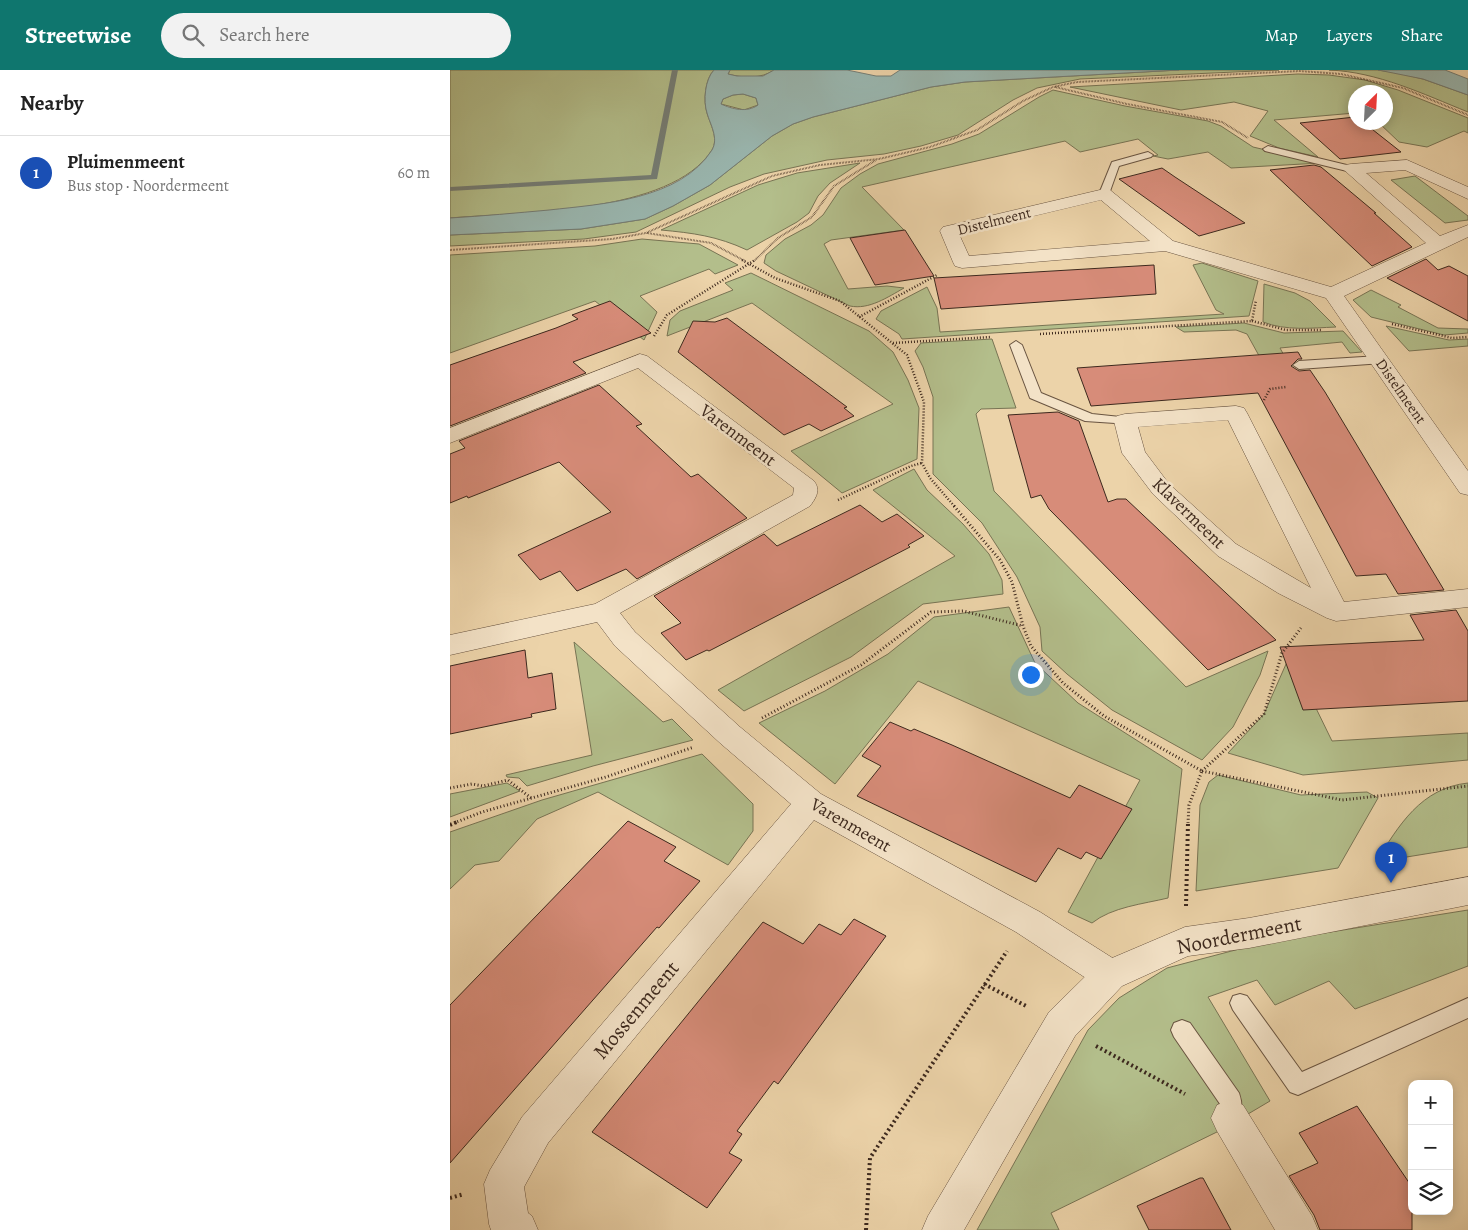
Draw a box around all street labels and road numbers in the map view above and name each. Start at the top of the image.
street label: Distelmeent [955,202,1033,240]
street label: Distelmeent [1371,354,1431,428]
street label: Varenmeent [694,398,781,472]
street label: Klavermeent [1147,472,1231,554]
street label: Varenmeent [805,792,896,858]
street label: Noordermeent [1174,909,1304,961]
street label: Mossenmeent [587,955,685,1065]

